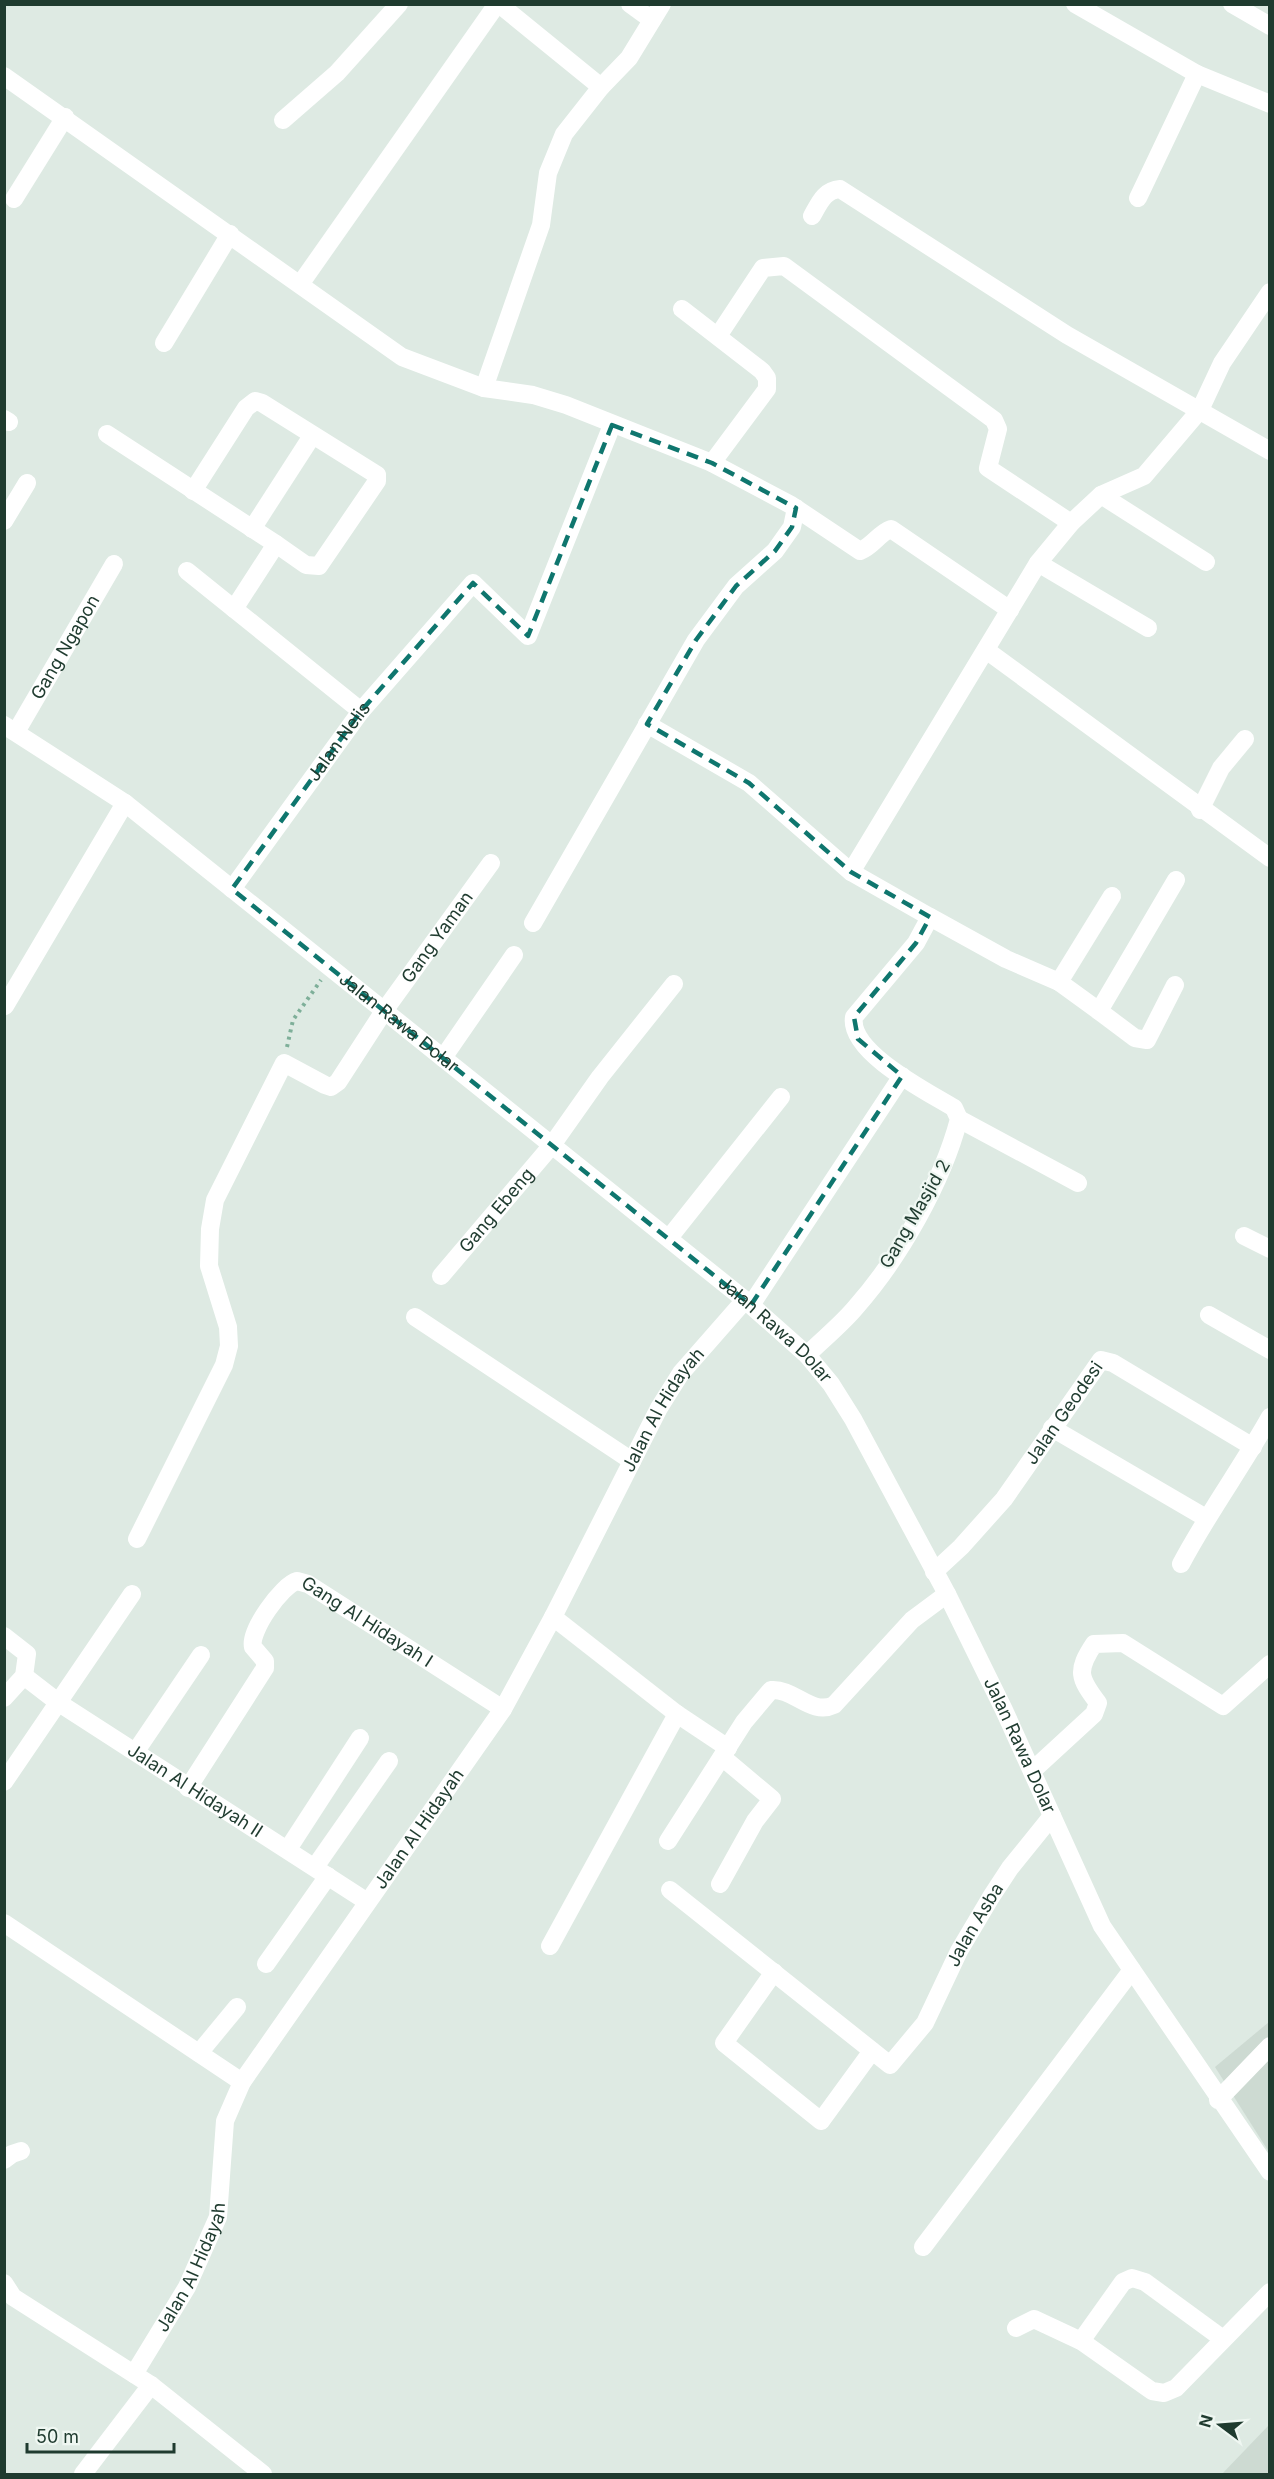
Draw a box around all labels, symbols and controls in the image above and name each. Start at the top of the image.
street label: Gang Ngapon [26,591,104,703]
street label: Jalan Nelis [303,697,374,785]
street label: Gang Yaman [397,887,477,987]
street label: Jalan Rawa Dolar [335,968,463,1077]
street label: Gang Masjid 2 [875,1156,954,1272]
street label: Gang Ebeng [454,1163,538,1257]
street label: Jalan Rawa Dolar [714,1272,837,1387]
street label: Jalan Al Hidayah [617,1343,708,1475]
street label: Jalan Geodesi [1020,1357,1107,1468]
street label: Gang Al Hidayah I [298,1572,437,1671]
street label: Jalan Rawa Dolar [980,1674,1060,1817]
street label: Jalan Al Hidayah II [124,1739,267,1842]
street label: Jalan Al Hidayah [369,1765,468,1893]
street label: Jalan Asba [942,1879,1007,1970]
street label: Jalan Al Hidayah [151,2202,229,2336]
north arrow [1190,2395,1250,2455]
text: N [1194,2412,1217,2429]
scale bar [27,2416,174,2454]
text: 50 m [36,2426,79,2447]

